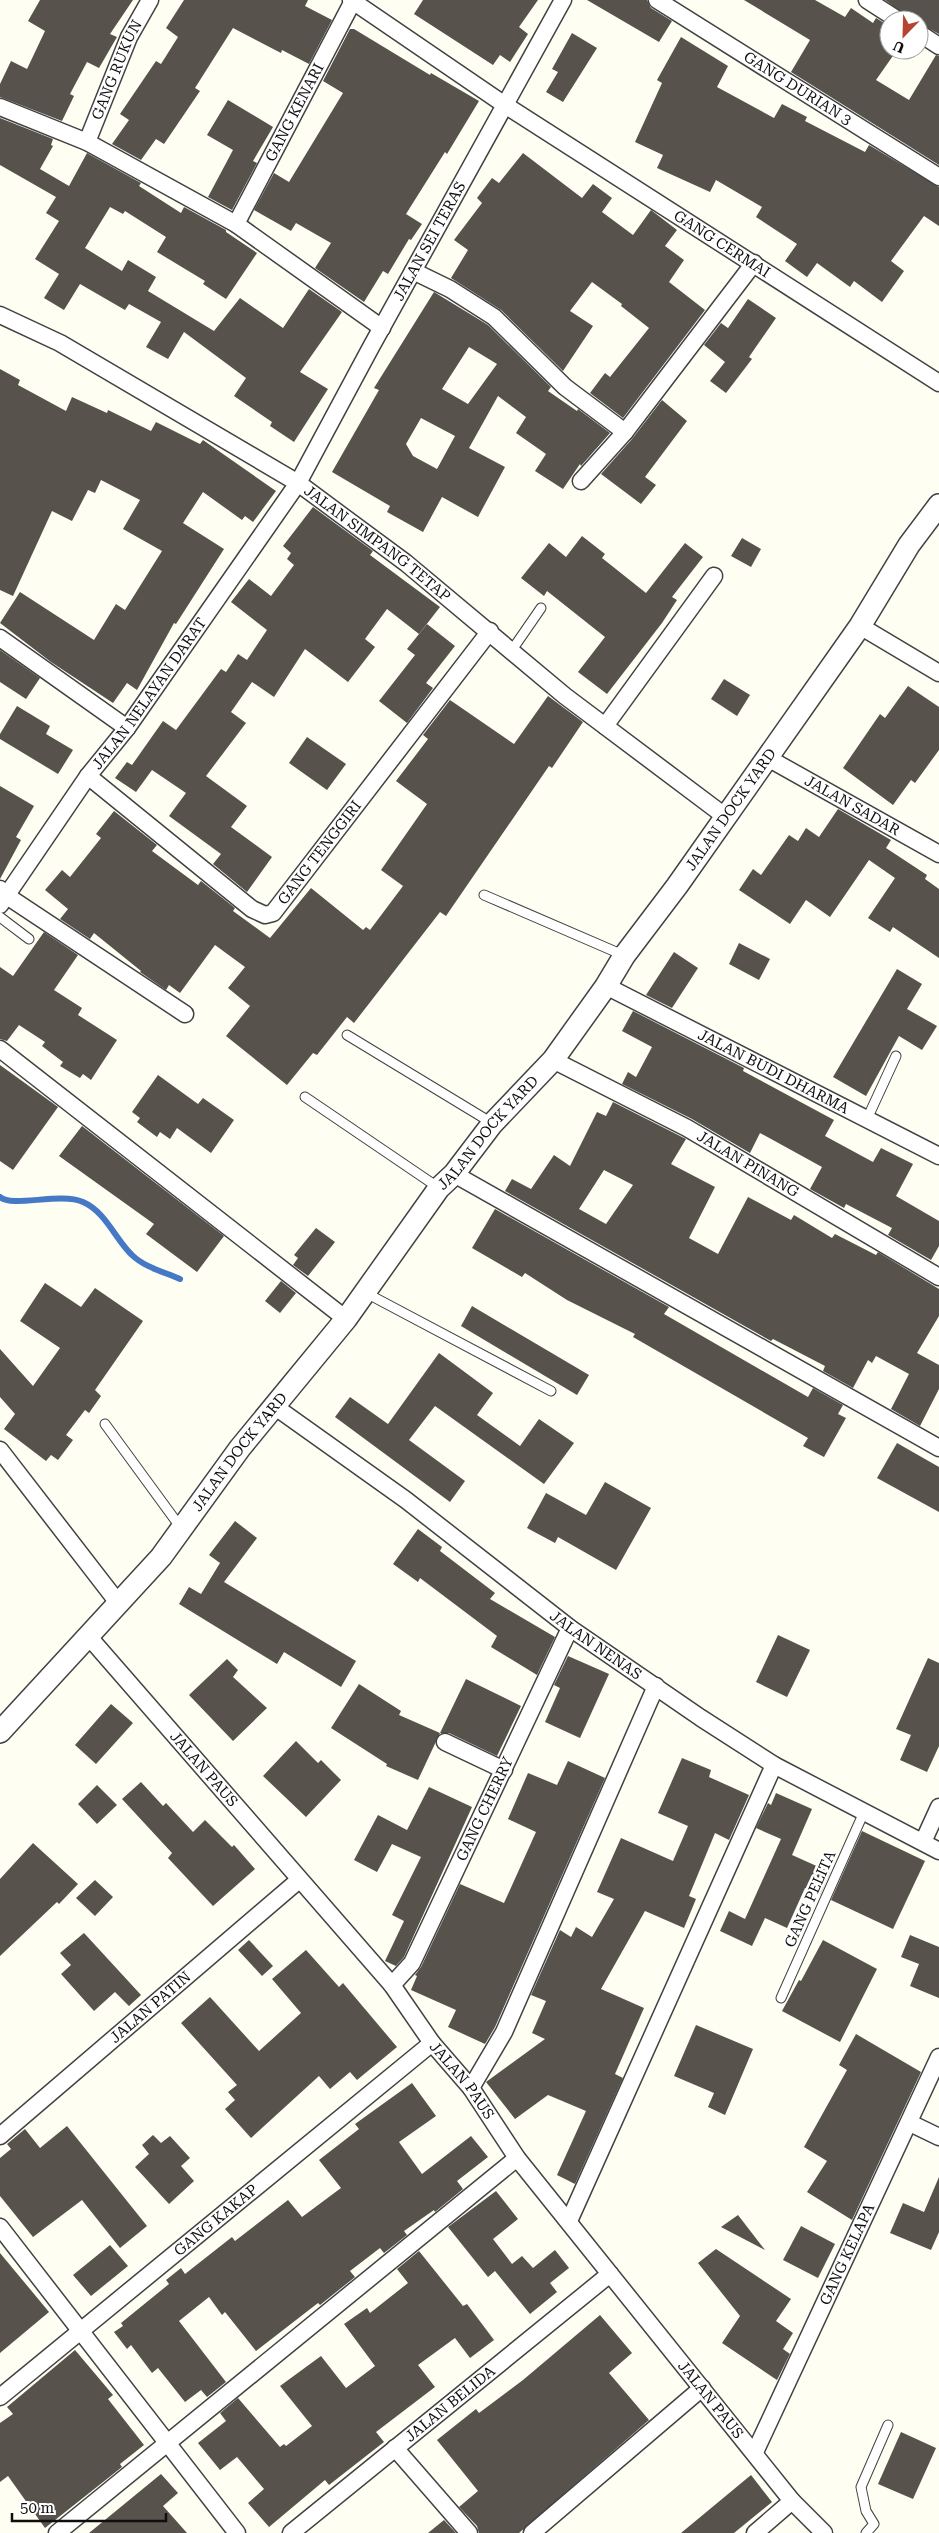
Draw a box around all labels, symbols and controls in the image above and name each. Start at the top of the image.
north arrow [879,10,929,60]
street label: GANG RUKUN [88,17,146,122]
text: U [891,37,907,56]
street label: GANG DURIAN 3 [740,48,855,129]
street label: GANG KENARI [261,60,328,165]
street label: JALAN SEI TERAS [389,179,470,304]
street label: GANG CERMAI [670,206,773,281]
street label: JALAN SIMPANG TETAP [301,482,454,605]
street label: JALAN NELAYAN DARAT [88,614,210,773]
street label: JALAN DOCK YARD [682,745,780,874]
street label: JALAN SADAR [802,772,904,840]
street label: GANG TENGGIRI [274,797,365,908]
street label: JALAN BUDI DHARMA [695,1025,852,1118]
street label: JALAN DOCK YARD [434,1072,542,1194]
street label: JALAN PINANG [694,1127,803,1201]
street label: JALAN DOCK YARD [188,1389,291,1515]
street label: JALAN NENAS [546,1607,645,1683]
street label: JALAN PAUS [166,1727,242,1811]
street label: GANG CHERRY [452,1753,517,1864]
street label: GANG PELITA [781,1848,840,1950]
street label: JALAN PATIN [106,1968,195,2047]
street label: JALAN PAUS [426,2038,498,2123]
street label: GANG KAKAP [170,2180,262,2260]
street label: GANG KELAPA [816,2200,879,2308]
street label: JALAN PAUS [674,2357,747,2442]
street label: JALAN BELIDA [402,2362,499,2446]
scale bar [12,2490,166,2522]
text: 50 m [20,2499,55,2517]

